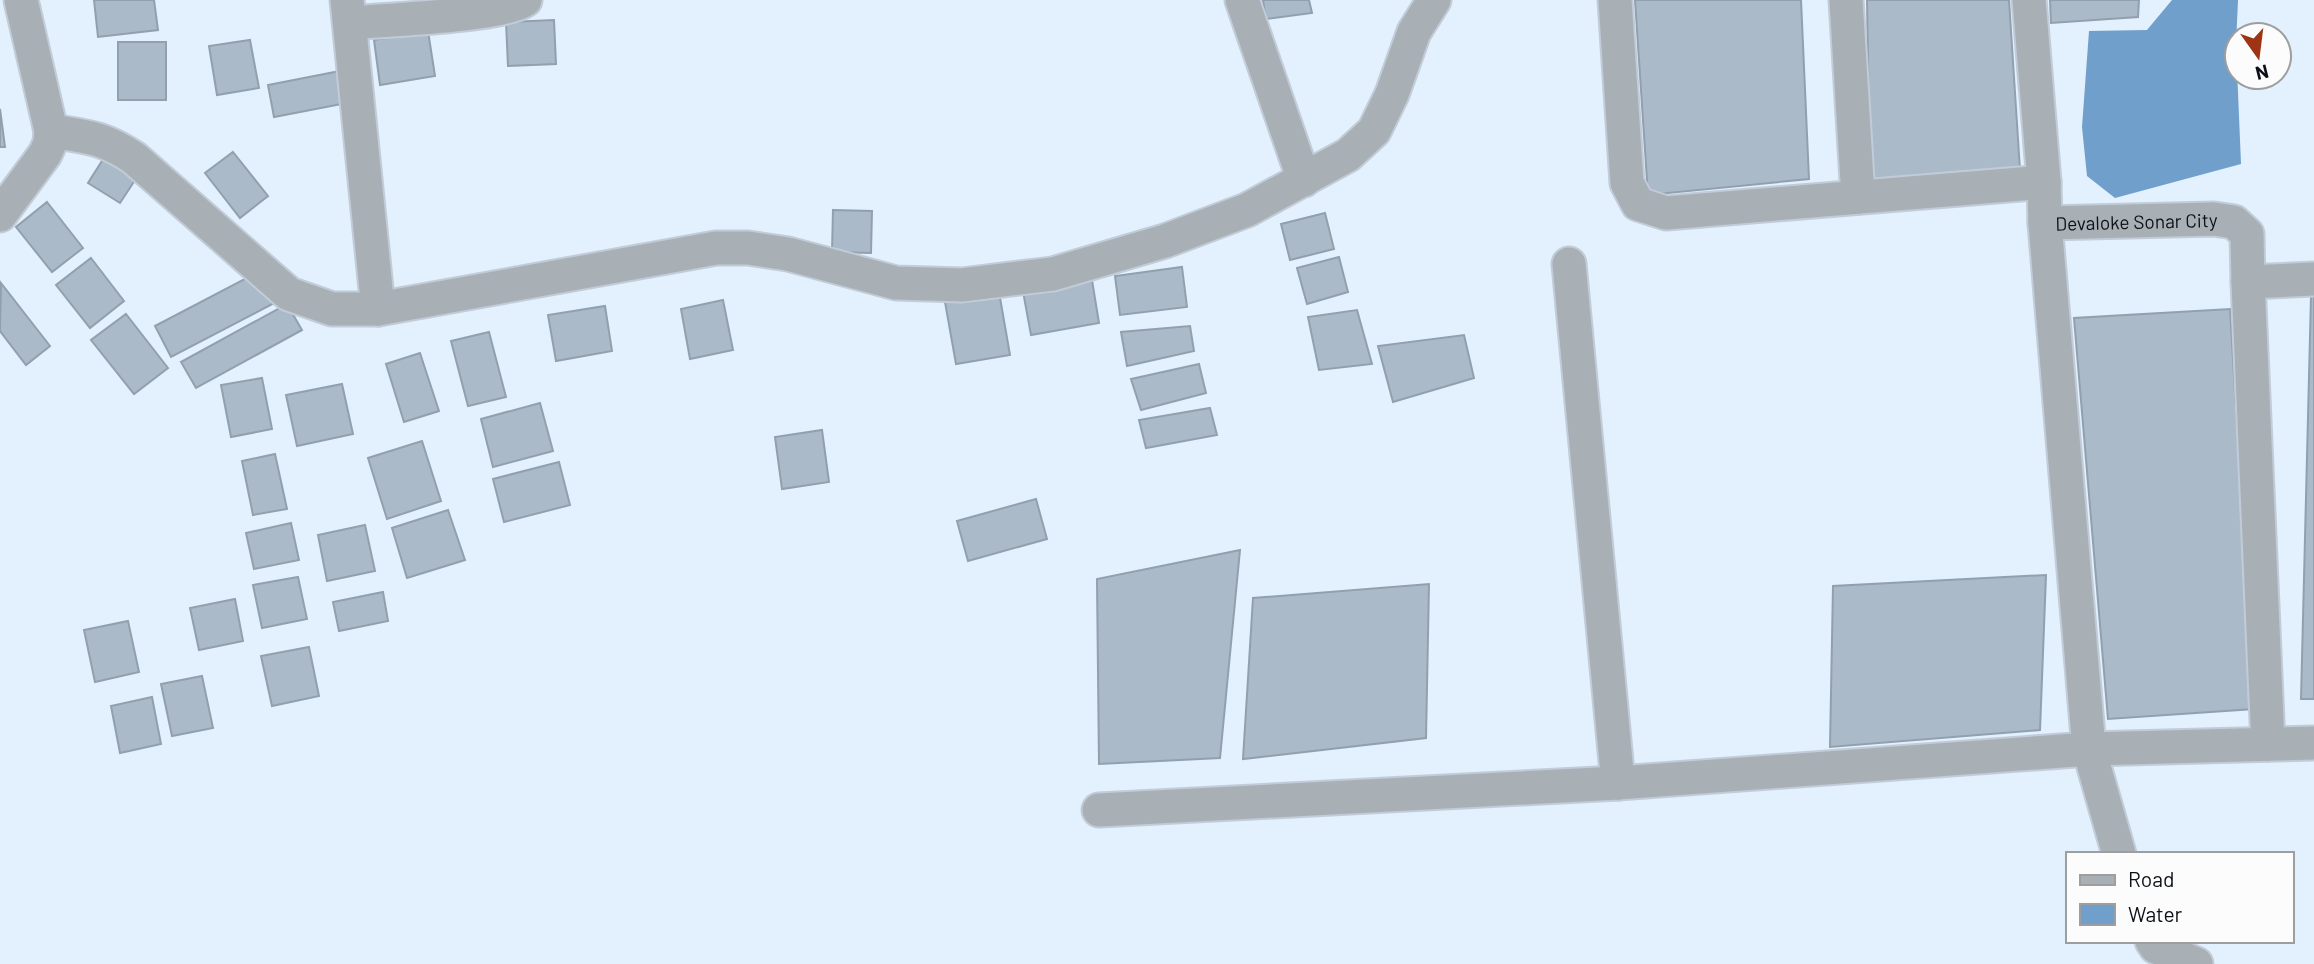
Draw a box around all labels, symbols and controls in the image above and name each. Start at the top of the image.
north arrow [2223,21,2293,91]
text: N [2253,60,2271,86]
street label: Devaloke Sonar City [2055,207,2218,234]
legend [2066,852,2293,943]
text: Road [2128,866,2174,891]
text: Water [2128,901,2183,926]

